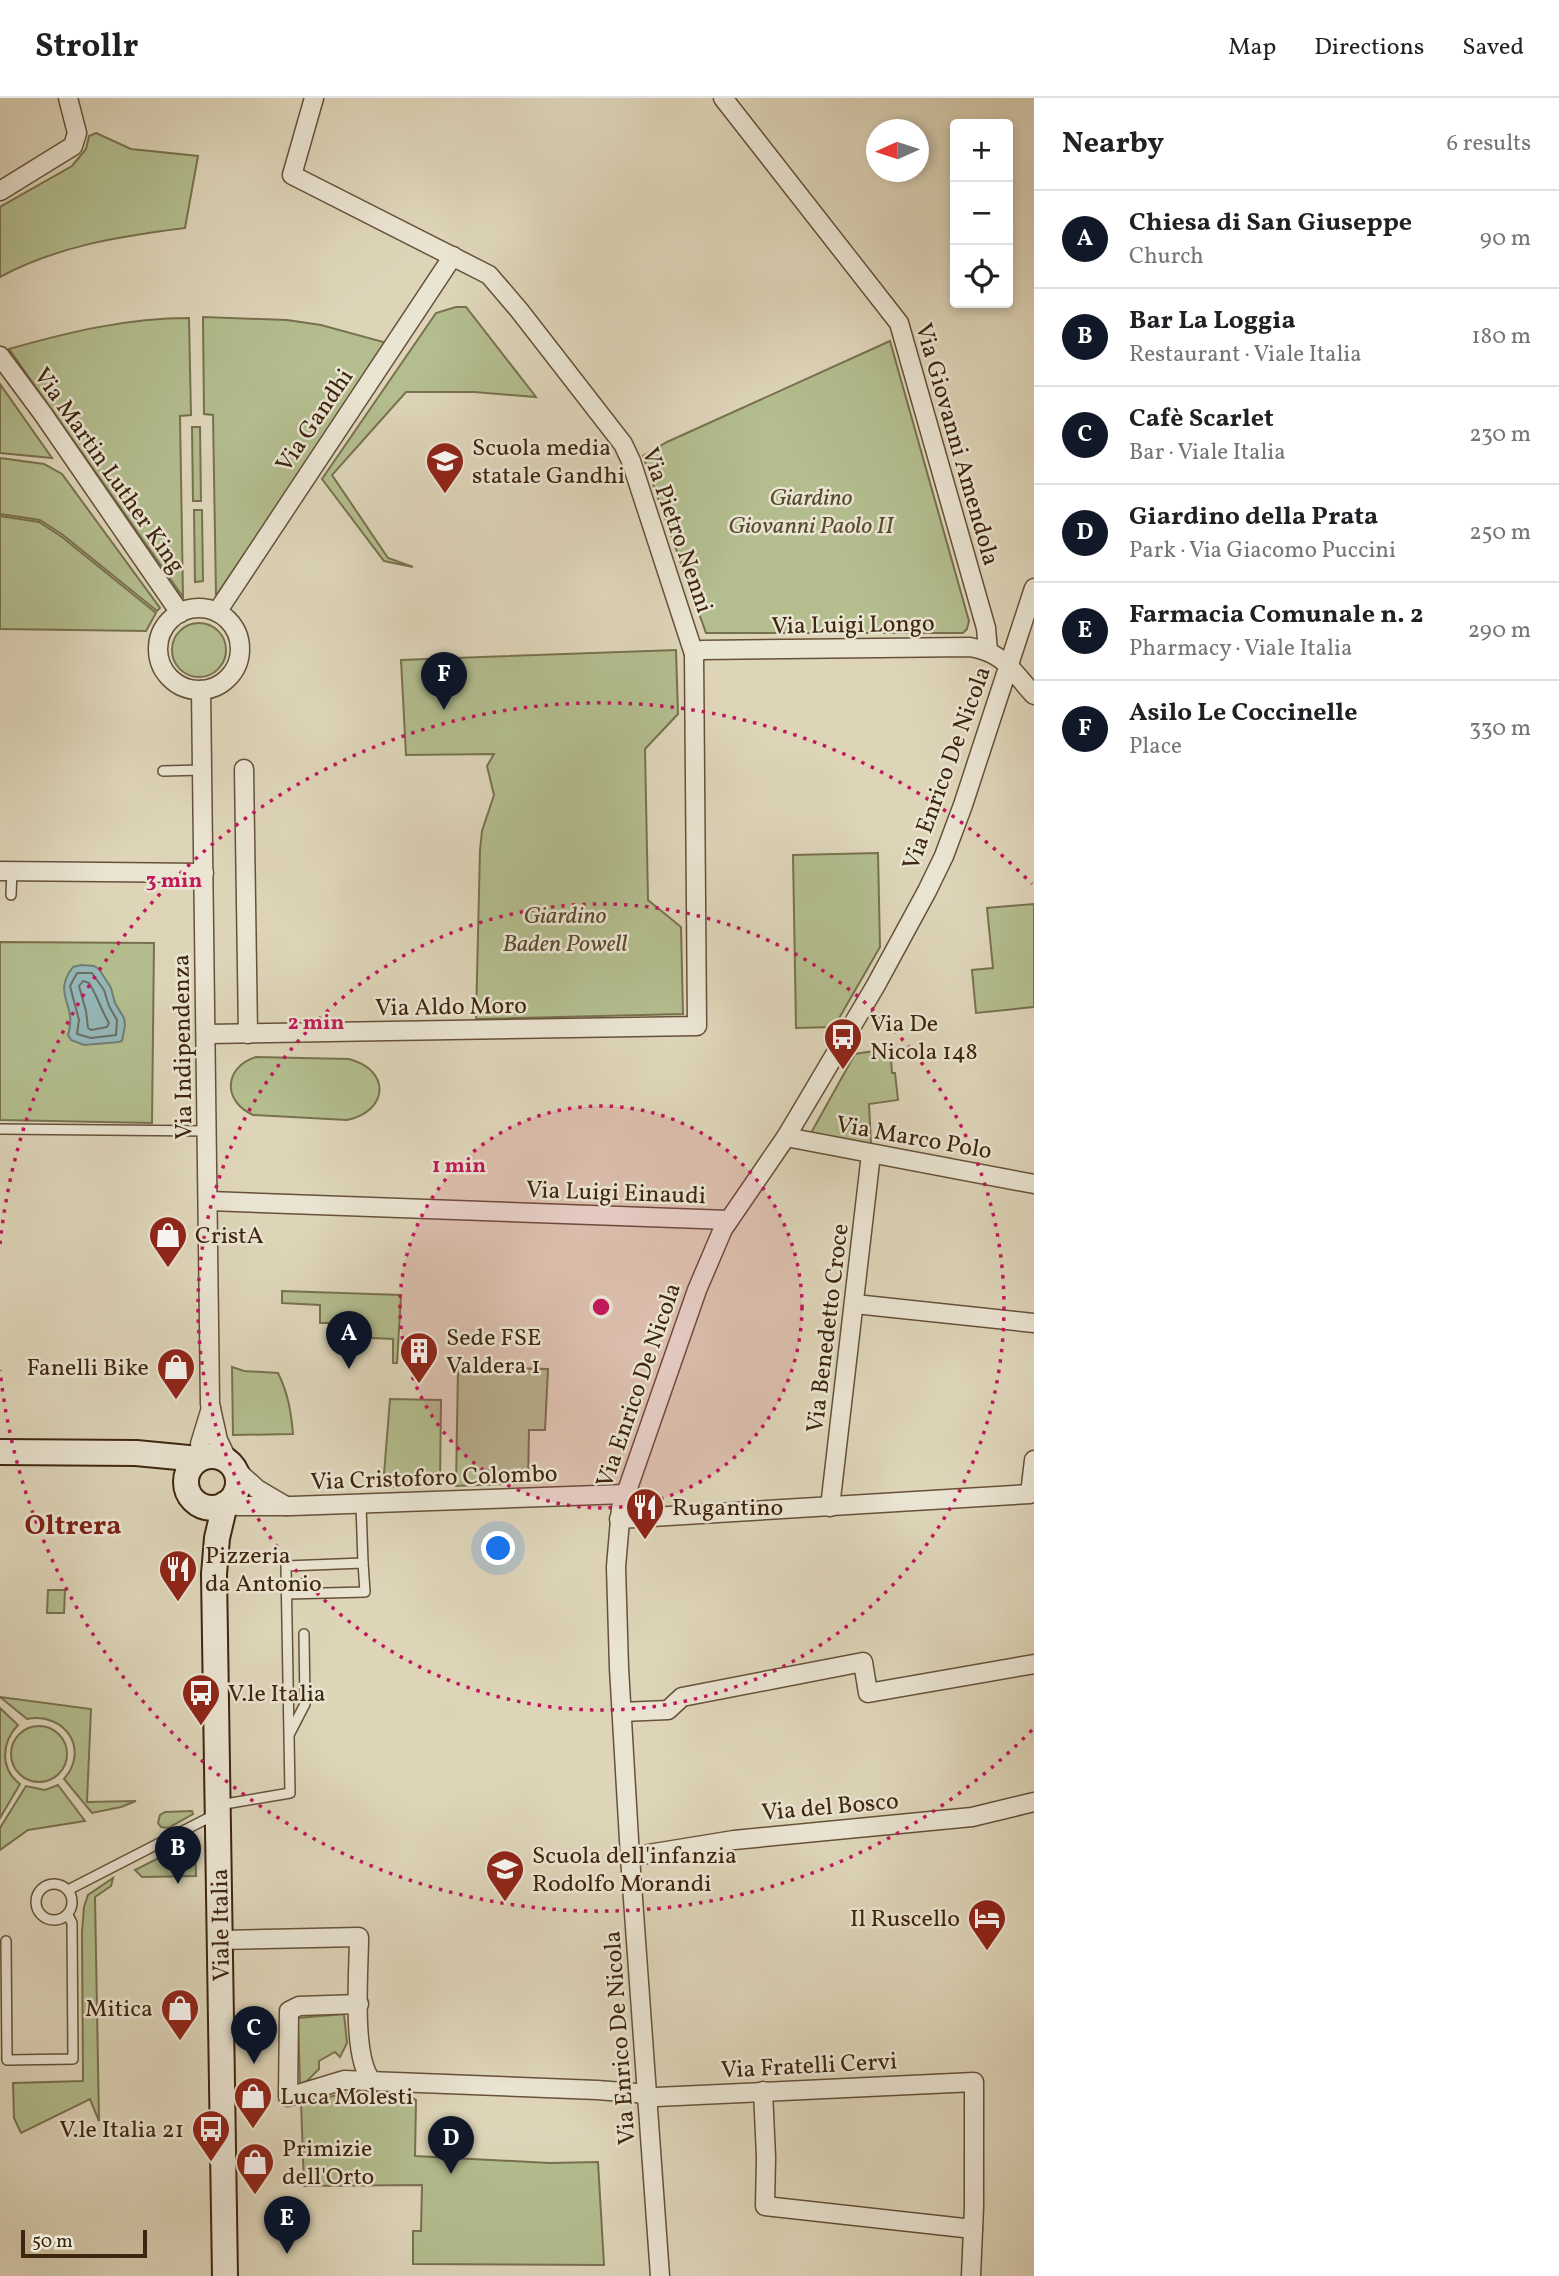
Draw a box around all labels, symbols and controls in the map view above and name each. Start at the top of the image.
text: Strollr [35,25,138,71]
text: Map [1228,31,1276,65]
text: Directions [1314,31,1424,65]
text: Saved [1462,31,1524,65]
north arrow [866,119,929,182]
map controls [950,119,1013,308]
button: + [950,119,1013,182]
text: Nearby [1062,123,1164,165]
text: 6 results [1447,128,1531,160]
button: − [950,182,1013,245]
text: Chiesa di San Giuseppe [1129,205,1412,241]
text: A [1077,223,1093,255]
text: 90 m [1480,223,1531,255]
text: Church [1129,241,1204,273]
button: locate [950,245,1013,308]
text: Bar La Loggia [1129,303,1296,339]
street label: Via Giovanni Amendola [905,319,1007,570]
text: B [1077,321,1093,353]
text: 180 m [1472,321,1531,353]
text: Restaurant · Viale Italia [1129,339,1362,371]
street label: Via Martin Luther King [24,361,192,581]
street label: Via Gandhi [269,363,363,480]
text: Cafè Scarlet [1129,401,1274,437]
text: C [1078,419,1092,451]
text: 230 m [1469,419,1531,451]
place label: Scuola media statale Gandhi [472,432,625,494]
text: Bar · Viale Italia [1129,437,1286,469]
school or university icon: Scuola media statale Gandhi [424,440,466,495]
street label: Via Pietro Nenni [632,443,720,618]
park label: Giardino Giovanni Paolo II [728,482,894,544]
text: Giardino della Prata [1129,499,1378,535]
text: D [1077,517,1093,549]
text: 250 m [1469,517,1531,549]
text: Park · Via Giacomo Puccini [1129,535,1396,567]
text: Farmacia Comunale n. 2 [1129,597,1423,633]
street label: Via Luigi Longo [771,608,935,644]
text: E [1078,615,1092,647]
text: 290 m [1468,615,1531,647]
text: Pharmacy · Viale Italia [1129,633,1352,665]
pin: F [421,652,467,710]
street label: Via Enrico De Nicola [895,662,1001,875]
text: Asilo Le Coccinelle [1129,695,1357,731]
text: F [1078,713,1092,745]
text: 330 m [1469,713,1531,745]
text: Place [1129,731,1182,763]
text: 3 min [146,867,202,896]
park label: Giardino Baden Powell [503,900,627,962]
street label: Via Indipendenza [165,954,203,1140]
street label: Via Aldo Moro [375,990,527,1026]
place label: Via De Nicola 148 [870,1008,978,1070]
text: 2 min [288,1009,344,1038]
bus stop icon: Via De Nicola 148 [822,1016,864,1071]
street label: Via Marco Polo [833,1109,994,1169]
text: 1 min [432,1152,486,1181]
street label: Via Luigi Einaudi [525,1174,706,1214]
shop icon: CristA [147,1214,189,1269]
place label: CristA [195,1220,264,1254]
street label: Via Benedetto Croce [799,1222,859,1435]
street label: Via Enrico De Nicola [589,1279,691,1493]
centre of rings [589,1295,613,1319]
pin: A [326,1311,372,1369]
place label: Sede FSE Valdera 1 [446,1322,541,1384]
building icon: Sede FSE Valdera 1 [398,1330,440,1385]
shop icon: Fanelli Bike [155,1346,197,1401]
place label: Fanelli Bike [26,1352,149,1386]
street label: Via Cristoforo Colombo [310,1458,558,1500]
restaurant icon: Rugantino [624,1486,666,1541]
place label: Rugantino [672,1492,783,1526]
district label: Oltrera [24,1507,122,1546]
your location [481,1531,515,1565]
place label: Pizzeria da Antonio [205,1540,322,1602]
restaurant icon: Pizzeria da Antonio [157,1548,199,1603]
bus stop icon: V.le Italia [180,1672,222,1727]
place label: V.le Italia [228,1678,326,1712]
street label: Via del Bosco [760,1785,900,1831]
pin: B [155,1826,201,1884]
place label: Scuola dell'infanzia Rodolfo Morandi [532,1840,737,1902]
school or university icon: Scuola dell'infanzia Rodolfo Morandi [484,1848,526,1903]
street label: Viale Italia [204,1868,240,1982]
hotel icon: Il Ruscello [966,1897,1008,1952]
place label: Il Ruscello [850,1903,960,1937]
street label: Via Enrico De Nicola [597,1930,645,2146]
shop icon: Mitica [159,1987,201,2042]
place label: Mitica [85,1993,153,2027]
pin: C [231,2006,277,2064]
street label: Via Fratelli Cervi [720,2045,898,2089]
shop icon: Luca Molesti [232,2075,274,2130]
place label: Luca Molesti [280,2081,413,2115]
bus stop icon: V.le Italia 21 [190,2108,232,2163]
place label: V.le Italia 21 [59,2114,184,2148]
pin: D [428,2116,474,2174]
place label: Primizie dell'Orto [282,2133,374,2195]
shop icon: Primizie dell'Orto [234,2141,276,2196]
pin: E [264,2196,310,2254]
scale bar [21,2227,147,2259]
text: 50 m [32,2229,73,2255]

